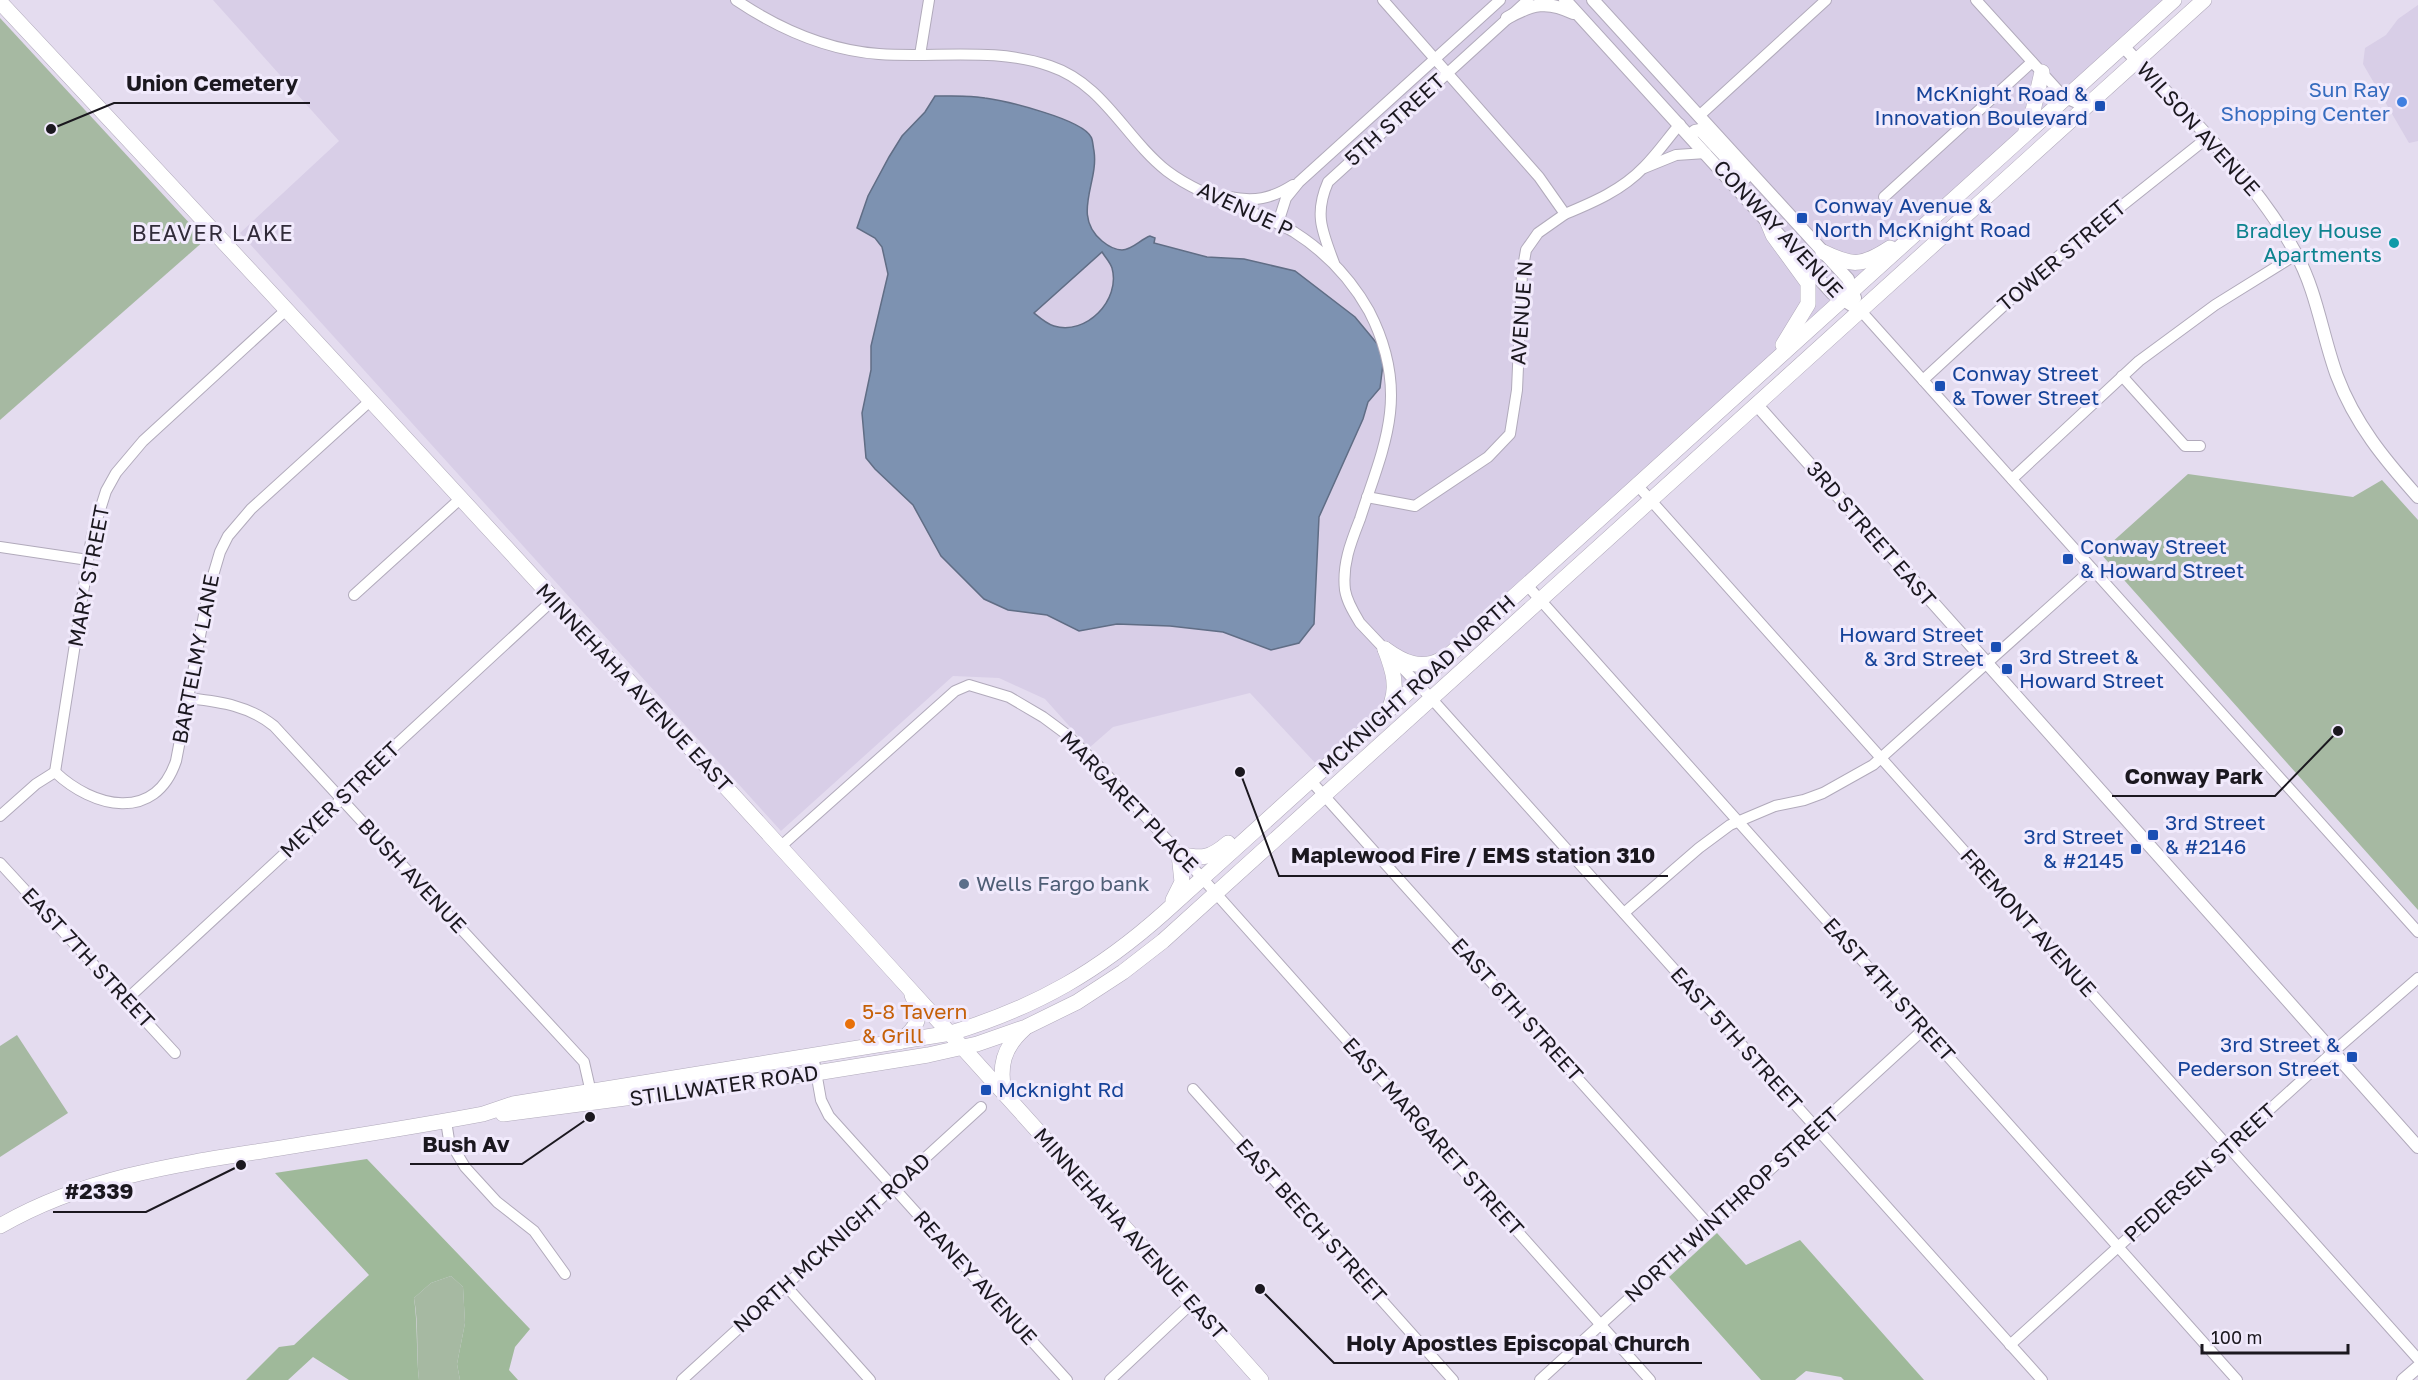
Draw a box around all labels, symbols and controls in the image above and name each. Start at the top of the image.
street label: WILSON AVENUE [2132,56,2266,201]
callout: Union Cemetery [114,63,310,103]
street label: 5TH STREET [1339,68,1450,171]
text: Union Cemetery [126,69,298,96]
place label: Sun Ray Shopping Center [2221,76,2390,126]
place label: McKnight Road & Innovation Boulevard [1874,80,2088,130]
marker: Sun Ray Shopping Center [2395,95,2409,109]
marker: McKnight Road & Innovation Boulevard [2093,99,2107,113]
street label: CONWAY AVENUE [1708,154,1849,302]
street label: AVENUE P [1194,176,1297,242]
place label: Conway Avenue & North McKnight Road [1814,192,2031,242]
street label: TOWER STREET [1992,194,2131,317]
marker: Conway Avenue & North McKnight Road [1795,211,1809,225]
place label: Bradley House Apartments [2235,217,2382,267]
district label: BEAVER LAKE [132,219,294,246]
marker: Bradley House Apartments [2387,236,2401,250]
street label: AVENUE N [1504,260,1538,366]
place label: Conway Street & Tower Street [1952,360,2099,410]
marker: Conway Street & Tower Street [1933,379,1947,393]
street label: 3RD STREET EAST [1802,455,1942,611]
street label: MARY STREET [62,503,115,649]
place label: Conway Street & Howard Street [2080,533,2244,583]
marker: Conway Street & Howard Street [2061,552,2075,566]
street label: BARTELMY LANE [166,572,224,746]
street label: MINNEHAHA AVENUE EAST [531,578,738,797]
street label: MCKNIGHT ROAD NORTH [1312,589,1520,780]
place label: Howard Street & 3rd Street [1839,621,1984,671]
marker: Howard Street & 3rd Street [1989,640,2003,654]
place label: 3rd Street & Howard Street [2019,643,2164,693]
marker: 3rd Street & Howard Street [2000,662,2014,676]
street label: MARGARET PLACE [1055,725,1204,878]
street label: MEYER STREET [274,736,405,863]
callout: Conway Park [2112,756,2275,796]
text: Conway Park [2124,762,2264,789]
place label: 3rd Street & #2146 [2165,809,2266,859]
street label: BUSH AVENUE [353,813,472,938]
place label: 3rd Street & #2145 [2023,823,2124,873]
marker: 3rd Street & #2146 [2146,828,2160,842]
callout: Maplewood Fire / EMS station 310 [1279,836,1668,876]
text: Maplewood Fire / EMS station 310 [1291,841,1655,868]
marker: 3rd Street & #2145 [2129,842,2143,856]
street label: FREMONT AVENUE [1955,843,2102,1002]
place label: Wells Fargo bank [976,870,1150,896]
marker: Wells Fargo bank [957,877,971,891]
street label: EAST 7TH STREET [17,882,161,1033]
street label: EAST 4TH STREET [1818,912,1961,1067]
street label: EAST 6TH STREET [1446,932,1589,1087]
street label: EAST 5TH STREET [1666,961,1808,1115]
place label: 5-8 Tavern & Grill [862,998,967,1048]
marker: 5-8 Tavern & Grill [843,1017,857,1031]
place label: 3rd Street & Pederson Street [2177,1031,2340,1081]
street label: EAST MARGARET STREET [1338,1032,1530,1241]
marker: 3rd Street & Pederson Street [2345,1050,2359,1064]
street label: STILLWATER ROAD [628,1059,820,1111]
place label: Mcknight Rd [998,1076,1124,1102]
marker: Mcknight Rd [979,1083,993,1097]
street label: PEDERSEN STREET [2118,1097,2281,1247]
street label: NORTH WINTHROP STREET [1619,1101,1844,1307]
street label: MINNEHAHA AVENUE EAST [1029,1122,1233,1345]
callout: Bush Av [410,1124,522,1164]
text: Bush Av [422,1130,510,1157]
street label: EAST BEECH STREET [1231,1133,1393,1308]
street label: NORTH MCKNIGHT ROAD [727,1147,935,1338]
callout: #2339 [53,1172,146,1212]
text: #2339 [64,1177,134,1204]
street label: REANEY AVENUE [909,1205,1043,1350]
scale bar [2202,1317,2348,1355]
callout: Holy Apostles Episcopal Church [1334,1323,1702,1363]
text: 100 m [2211,1326,2262,1348]
text: Holy Apostles Episcopal Church [1346,1329,1690,1356]

